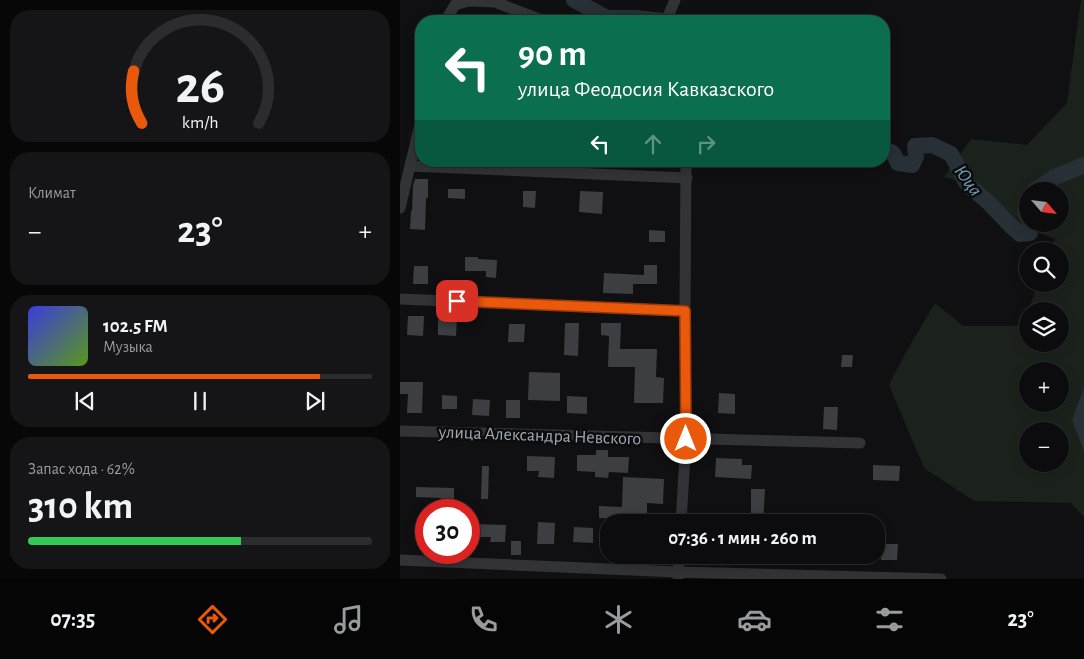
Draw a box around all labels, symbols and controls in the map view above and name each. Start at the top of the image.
icon: left [435,35,500,100]
text: 90 m [518,37,587,72]
text: 26 [175,60,225,112]
text: улица Феодосия Кавказского [518,78,774,100]
text: km/h [182,114,218,132]
icon: left [586,130,614,158]
icon: ahead [639,130,667,158]
icon: right [692,130,720,158]
water label: Юца [950,162,985,200]
north arrow [1019,182,1069,232]
map controls [1019,182,1069,472]
text: Климат [28,185,76,201]
text: 23° [177,212,223,250]
text: − [28,218,41,246]
text: + [359,218,372,246]
button: search [1019,242,1069,292]
pin [436,280,478,322]
icon: arrive [443,287,471,315]
button: layers [1019,302,1069,352]
text: 102.5 FM [103,317,168,336]
text: Музыка [103,339,153,355]
button: + [1019,362,1069,412]
icon: previous [71,387,99,415]
icon: pause [186,387,214,415]
icon: next [301,387,329,415]
position arrow [659,412,711,464]
button: − [1019,422,1069,472]
street label: улица Александра Невского [437,423,641,449]
text: Запас хода · 62% [28,461,135,477]
text: 310 km [28,488,133,526]
speed limit sign: 30 [415,499,480,564]
text: 07:36 · 1 мин · 260 m [668,529,817,548]
icon: directions [195,602,230,637]
icon: music [331,602,366,637]
icon: phone [466,602,501,637]
icon: climate [601,602,636,637]
icon: car [737,602,772,637]
icon: filters [872,602,907,637]
text: 07:35 [50,608,95,630]
text: 23° [1007,608,1034,630]

